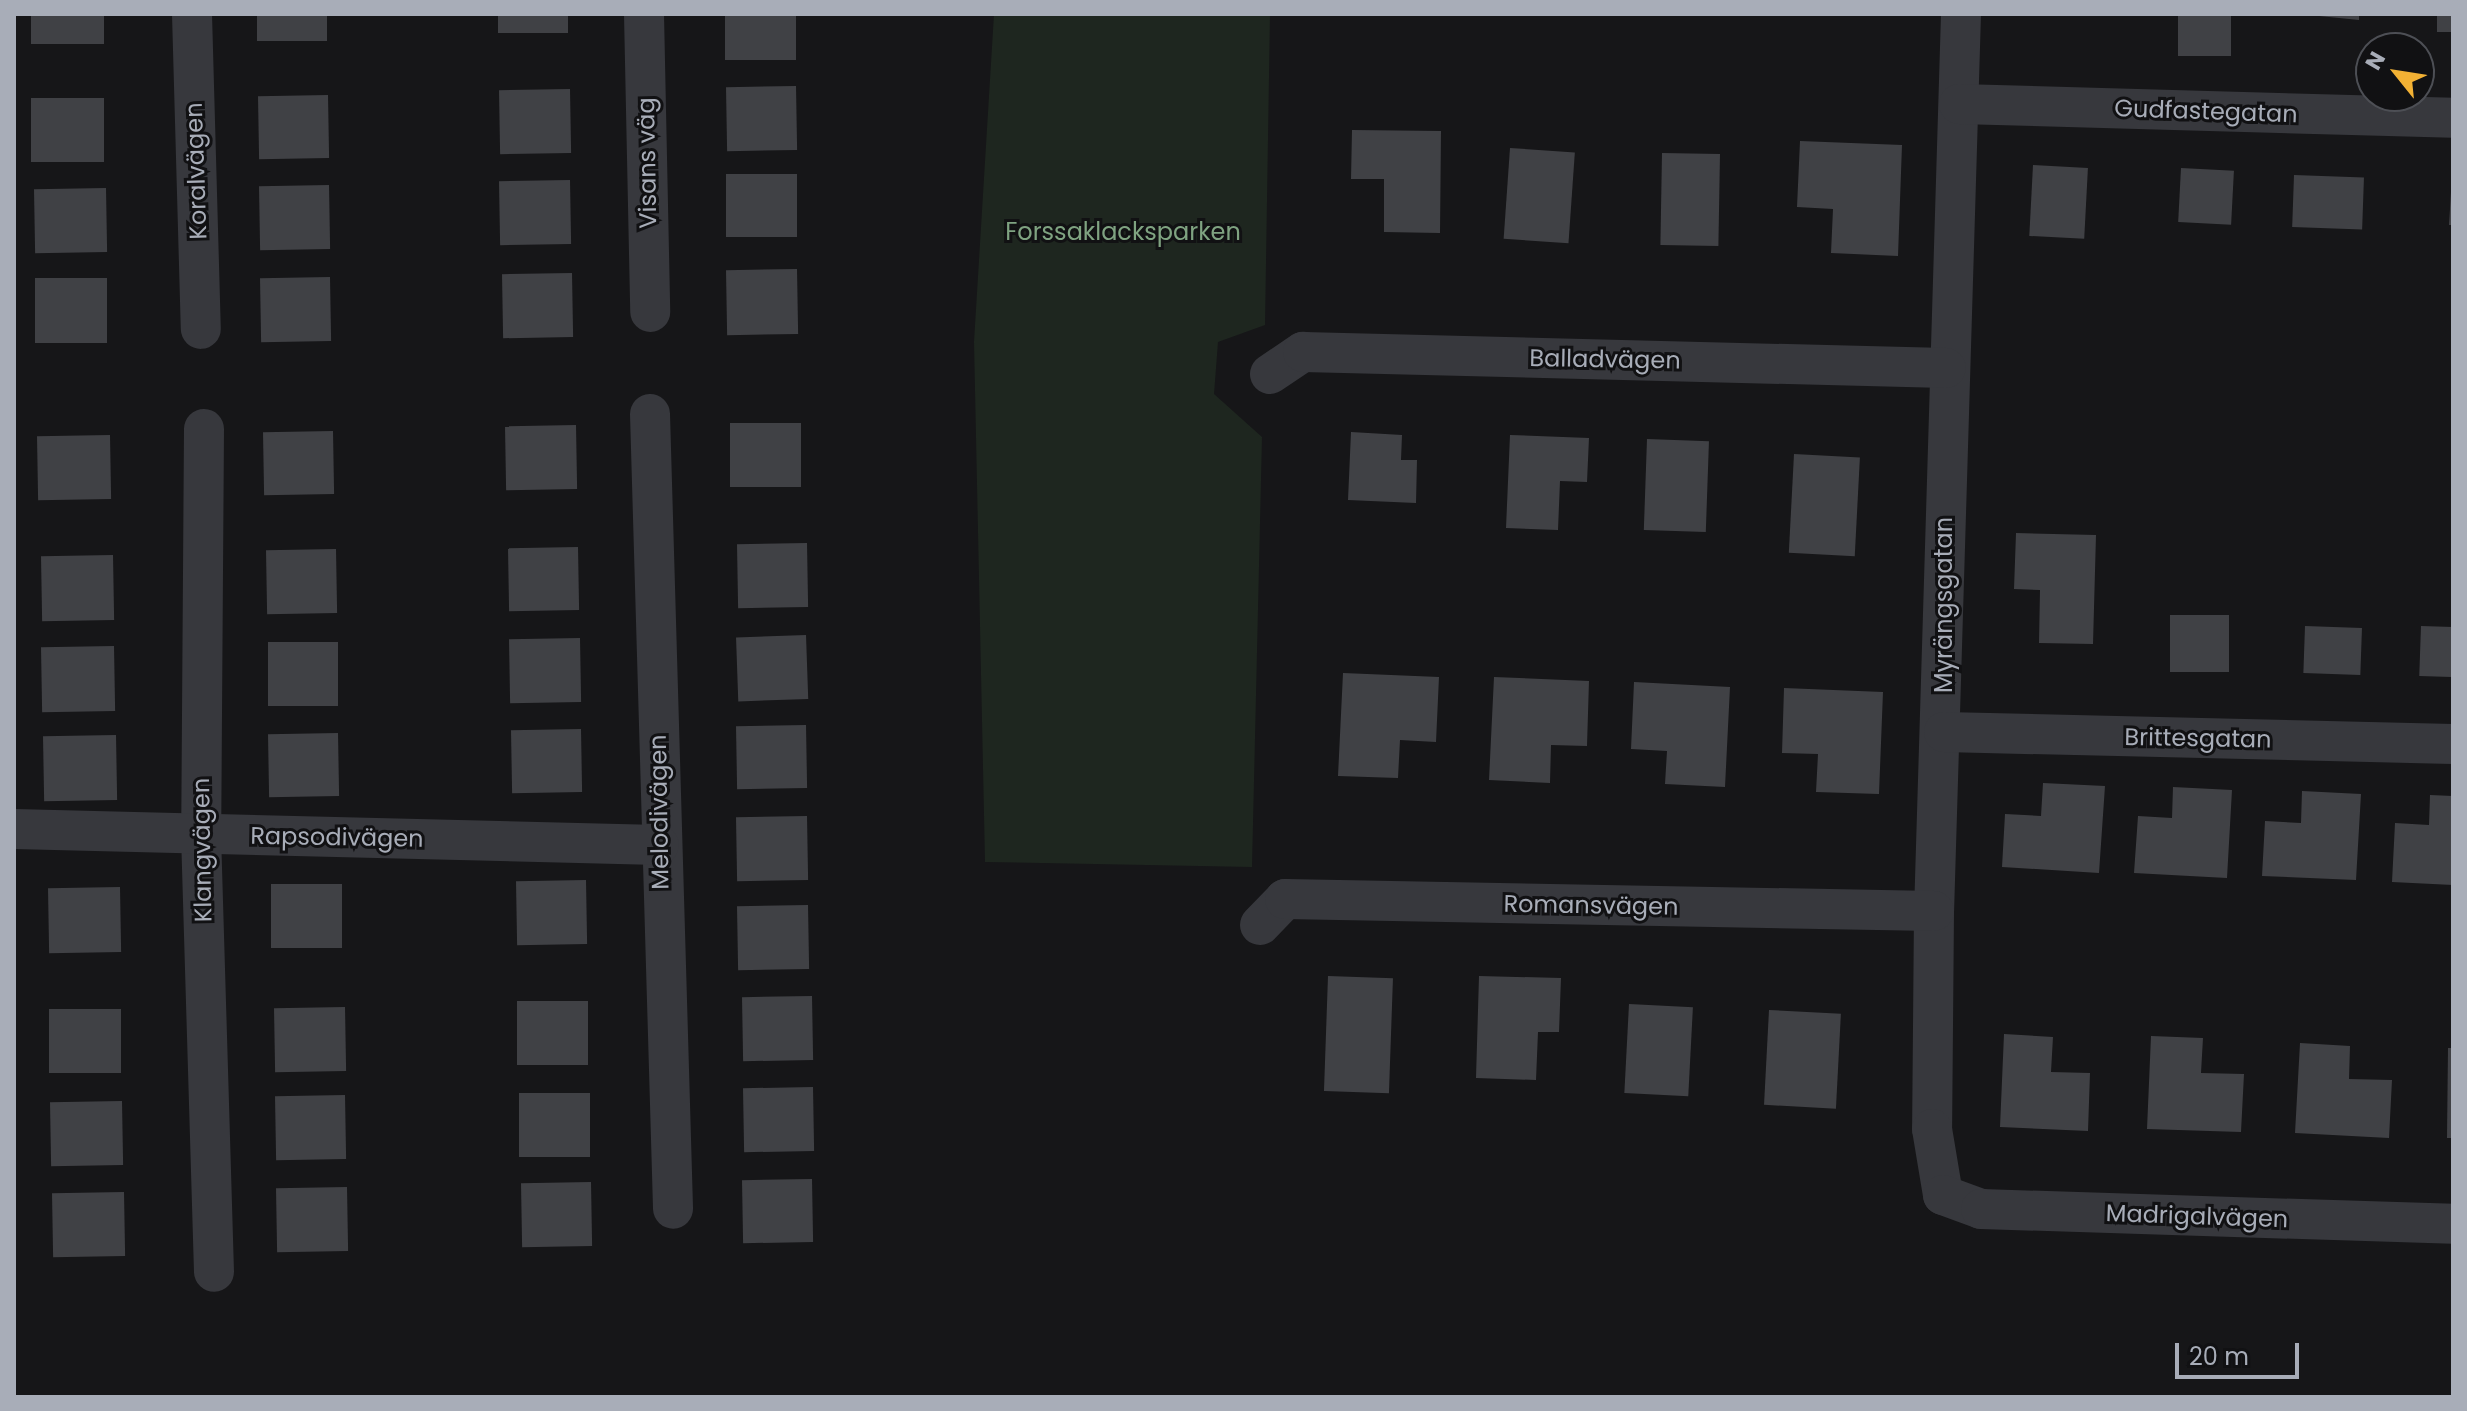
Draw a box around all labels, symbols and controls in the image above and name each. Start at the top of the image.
north arrow [2355,32,2435,112]
text: N [2358,46,2393,76]
street label: Gudfastegatan [2114,93,2298,129]
street label: Visans väg [631,97,663,229]
street label: Koralvägen [179,102,213,240]
park label: Forssaklacksparken [1005,218,1241,246]
street label: Balladvägen [1529,343,1681,375]
street label: Myrängsgatan [1930,517,1958,693]
street label: Brittesgatan [2124,722,2272,754]
street label: Melodivägen [643,734,675,890]
street label: Klangvägen [186,778,218,922]
street label: Rapsodivägen [250,821,424,853]
street label: Romansvägen [1503,889,1679,921]
street label: Madrigalvägen [2105,1198,2289,1234]
scale bar [2179,1327,2303,1377]
text: 20 m [2189,1340,2249,1373]

